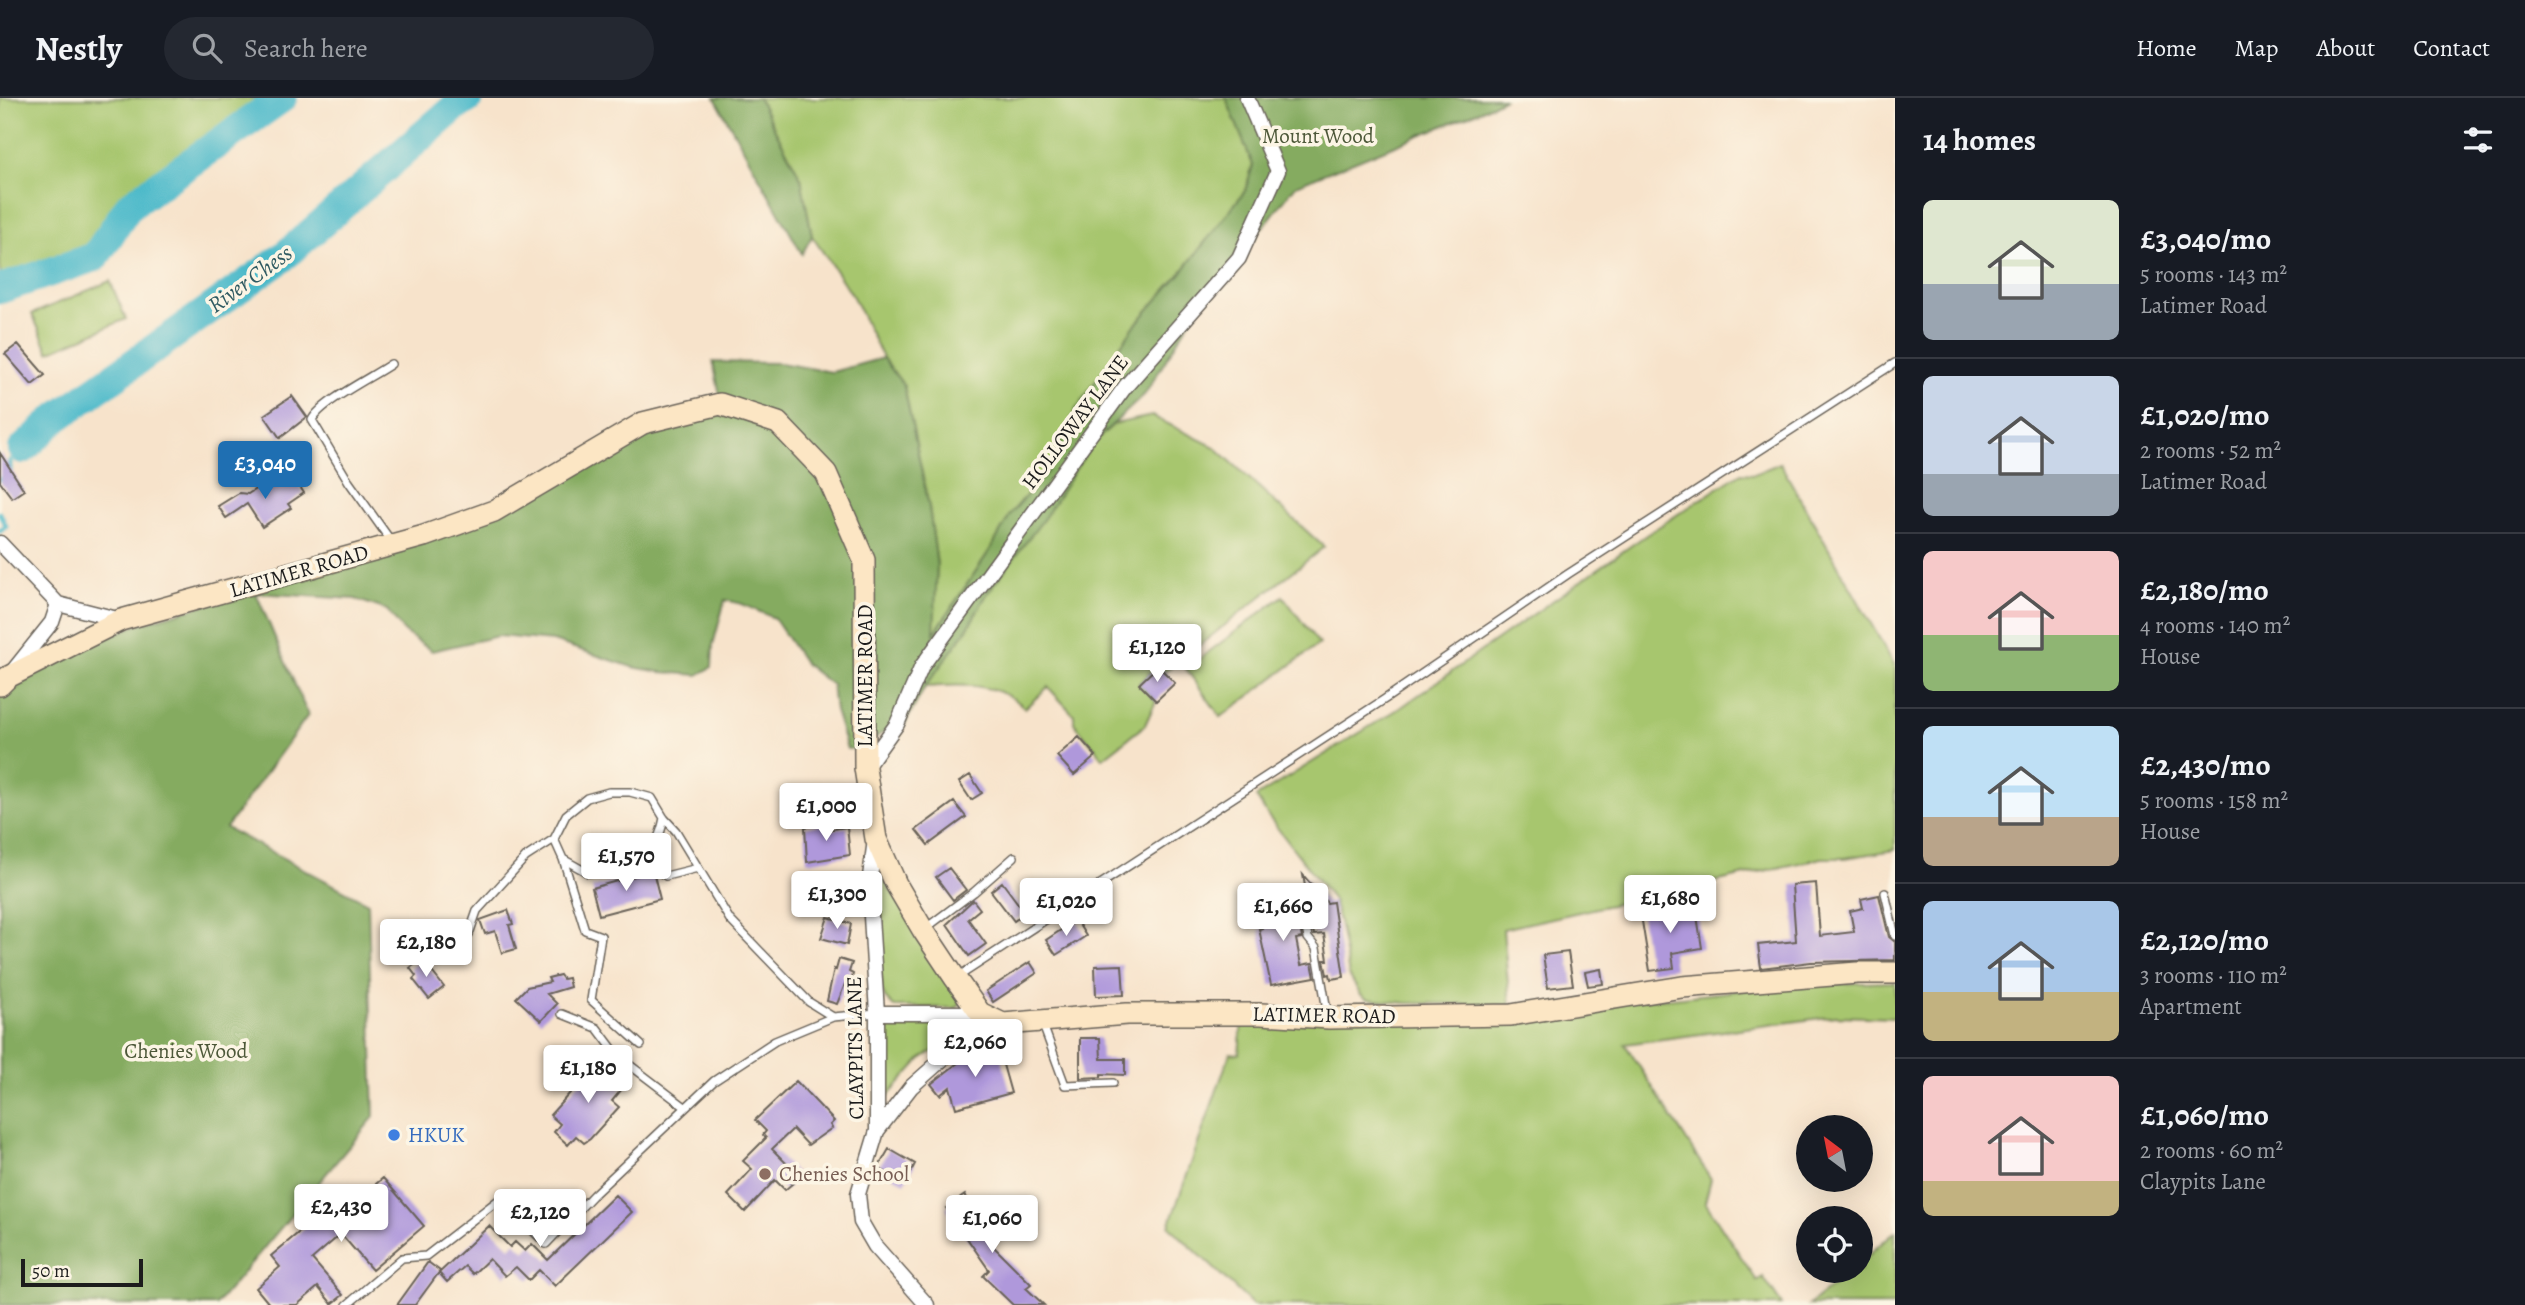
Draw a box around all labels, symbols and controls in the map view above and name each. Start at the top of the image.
search box [164,17,654,80]
text: Nestly [35,26,122,71]
icon: search [188,29,226,67]
text: Search here [244,31,368,66]
text: Home [2136,32,2197,64]
text: Map [2235,32,2279,64]
text: About [2317,32,2375,64]
text: Contact [2413,32,2490,64]
text: 14 homes [1923,120,2036,160]
icon: filters [2459,121,2497,159]
park label: Mount Wood [1262,122,1375,150]
text: £3,040/mo [2140,219,2271,259]
icon: home [1979,228,2063,312]
water label: River Chess [201,238,299,320]
text: 5 rooms · 143 m² [2140,259,2287,290]
text: Latimer Road [2140,290,2267,321]
street label: HOLLOWAY LANE [1015,349,1135,495]
text: £1,020/mo [2140,395,2270,435]
icon: home [1979,404,2063,488]
text: 2 rooms · 52 m² [2140,435,2281,466]
pin: £3,040 [208,442,322,501]
text: £3,040 [234,448,296,479]
text: Latimer Road [2140,466,2267,497]
street label: LATIMER ROAD [226,538,372,604]
text: £2,180/mo [2140,570,2269,610]
icon: home [1979,579,2063,663]
street label: LATIMER ROAD [851,604,879,748]
text: 4 rooms · 140 m² [2140,610,2290,641]
pin: £1,120 [1100,624,1214,684]
text: £1,120 [1128,631,1186,662]
text: House [2140,641,2200,672]
text: £2,430/mo [2140,745,2271,785]
icon: home [1979,754,2063,838]
pin: £1,000 [769,784,883,843]
text: 5 rooms · 158 m² [2140,785,2288,816]
text: £1,000 [795,790,857,821]
text: House [2140,816,2200,847]
pin: £1,570 [569,834,683,893]
text: £1,570 [597,840,655,871]
pin: £1,300 [780,872,894,931]
pin: £1,680 [1613,876,1727,935]
text: £1,300 [807,878,867,909]
pin: £1,020 [1009,878,1123,938]
text: £1,680 [1640,882,1700,913]
pin: £1,660 [1226,884,1340,943]
text: £1,020 [1036,885,1096,916]
text: £1,660 [1253,890,1313,921]
pin: £2,180 [369,920,483,979]
text: £2,120/mo [2140,920,2269,960]
text: £2,180 [396,926,456,957]
icon: home [1979,929,2063,1013]
text: 3 rooms · 110 m² [2140,960,2287,991]
street label: CLAYPITS LANE [840,976,870,1120]
text: Apartment [2140,991,2242,1022]
street label: LATIMER ROAD [1252,1000,1396,1030]
pin: £2,060 [918,1020,1032,1079]
text: £2,060 [943,1026,1007,1057]
park label: Chenies Wood [124,1037,248,1065]
pin: £1,180 [531,1046,645,1105]
text: £1,180 [559,1052,617,1083]
text: £1,060/mo [2140,1095,2269,1135]
icon: home [1979,1104,2063,1188]
north arrow [1796,1115,1872,1192]
map controls [1796,1115,1873,1283]
place label: HKUK [408,1121,465,1149]
marker: HKUK [386,1127,402,1143]
text: 2 rooms · 60 m² [2140,1135,2283,1166]
place label: Chenies School [779,1160,909,1188]
marker: Chenies School [757,1166,773,1182]
text: Claypits Lane [2140,1166,2266,1197]
pin: £2,430 [284,1184,398,1244]
pin: £2,120 [483,1190,597,1249]
text: £2,430 [310,1191,372,1222]
text: £2,120 [510,1196,570,1227]
pin: £1,060 [935,1196,1049,1255]
text: £1,060 [962,1202,1022,1233]
button: locate [1796,1206,1873,1283]
scale bar [21,1256,144,1288]
text: 50 m [32,1258,70,1284]

